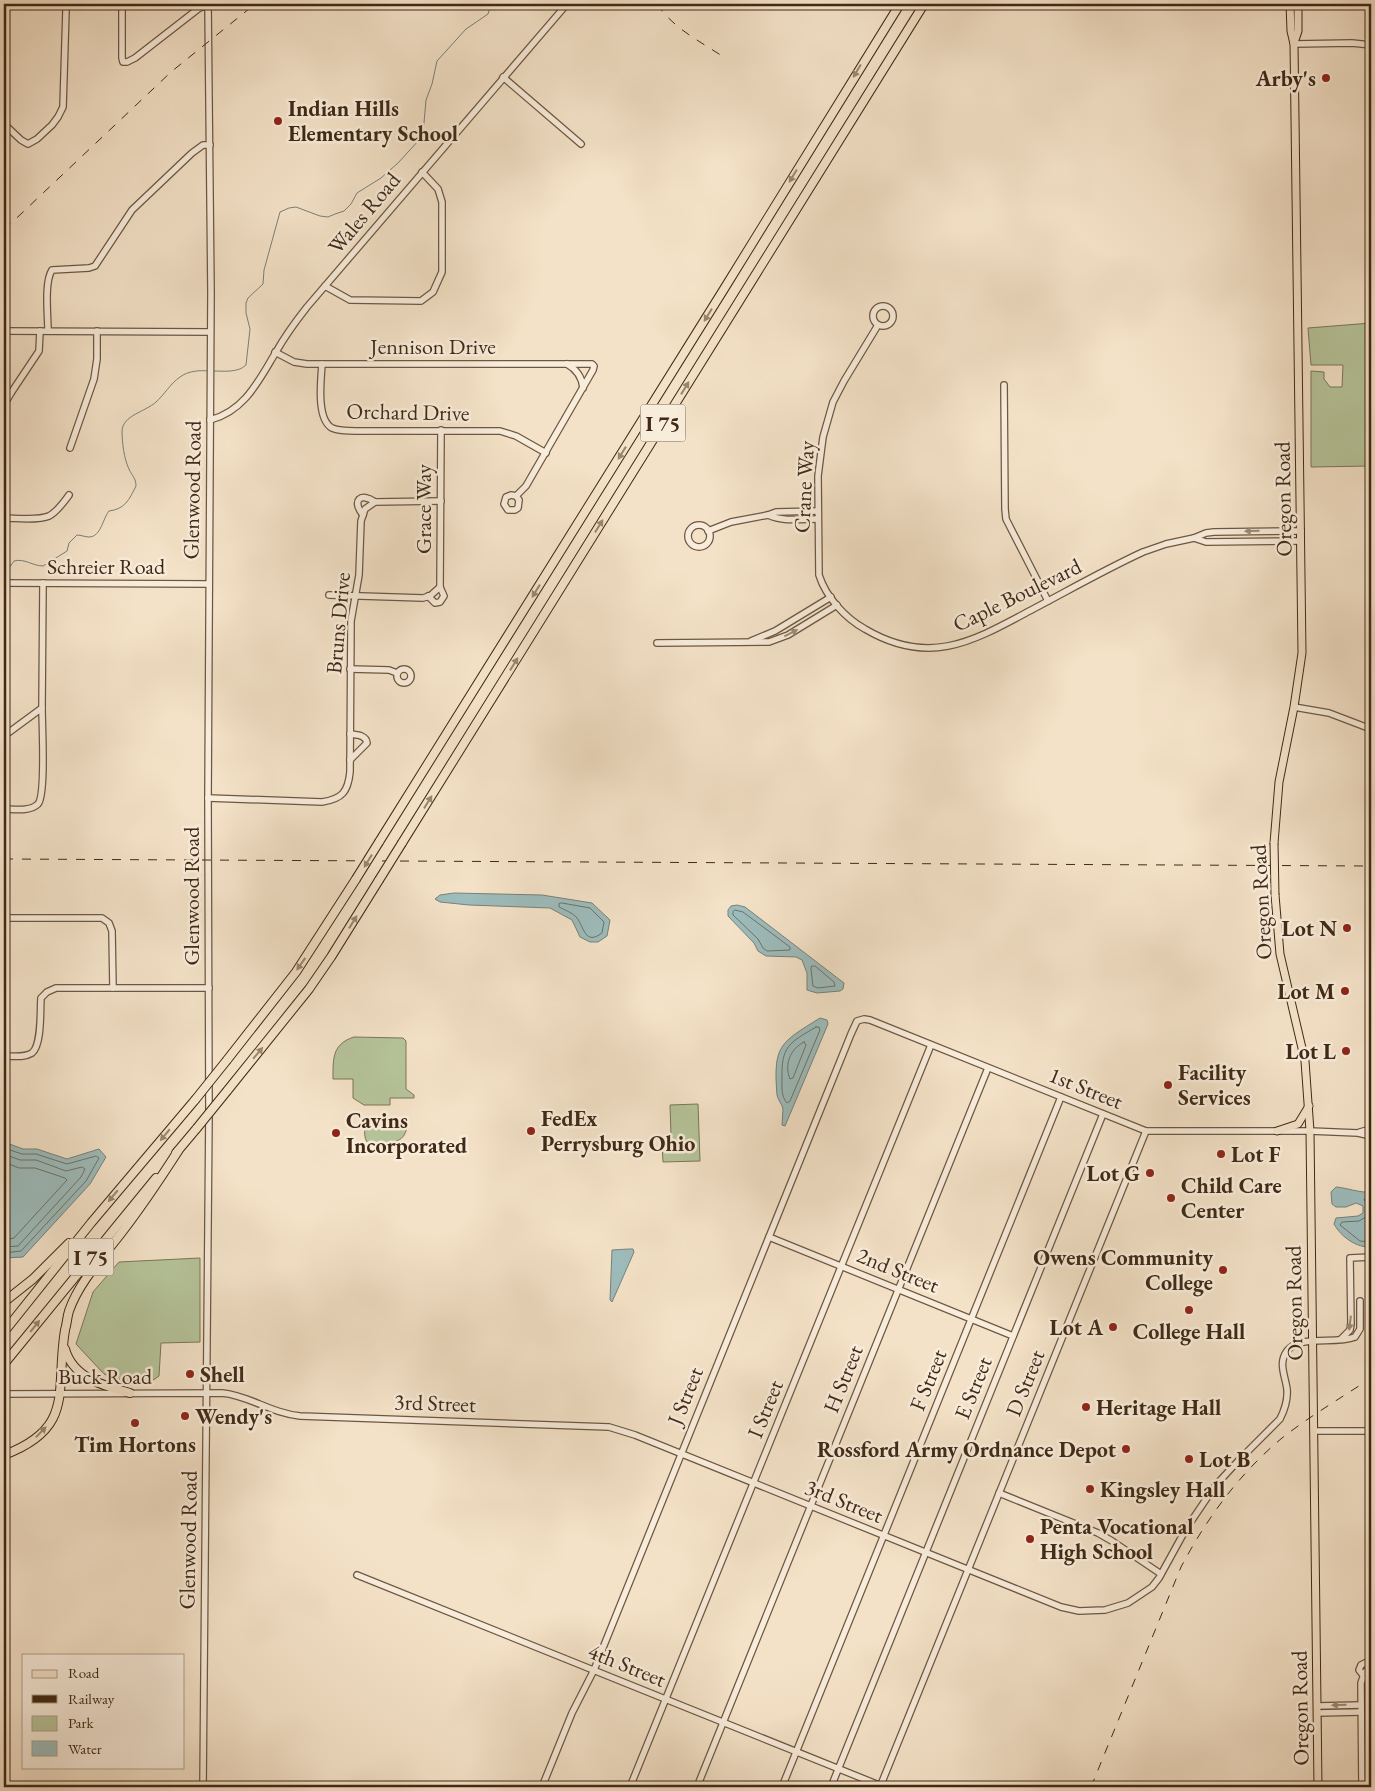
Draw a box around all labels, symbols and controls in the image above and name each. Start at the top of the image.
one-way arrow [853,64,862,77]
place label: Arby's [1255,64,1316,93]
marker: Arby's [1320,72,1332,84]
place label: Indian Hills Elementary School [288,94,458,148]
marker: Indian Hills Elementary School [272,115,284,127]
street label: Wales Road [321,165,407,260]
one-way arrow [788,170,797,183]
one-way arrow [703,308,713,321]
street label: Jennison Drive [368,332,496,361]
one-way arrow [681,381,690,394]
street label: Orchard Drive [346,396,470,428]
road number: I 75 [640,404,686,442]
street label: Glenwood Road [176,419,208,560]
street label: Crane Way [787,440,821,534]
street label: Oregon Road [1267,440,1299,557]
one-way arrow [617,446,627,459]
street label: Grace Way [409,464,438,554]
one-way arrow [595,519,604,532]
one-way arrow [1244,528,1260,536]
street label: Caple Boulevard [948,551,1087,639]
street label: Schreier Road [47,552,166,581]
street label: Bruns Drive [319,571,357,675]
one-way arrow [531,584,541,597]
one-way arrow [783,629,798,637]
one-way arrow [509,657,518,670]
one-way arrow [423,795,432,808]
street label: Glenwood Road [177,826,206,965]
street label: Oregon Road [1243,843,1278,960]
one-way arrow [363,854,372,867]
place label: Lot N [1282,914,1337,943]
one-way arrow [348,915,358,928]
marker: Lot N [1341,922,1353,934]
one-way arrow [296,957,306,971]
place label: Lot M [1277,977,1335,1006]
marker: Lot M [1339,985,1351,997]
place label: Lot L [1286,1037,1336,1066]
marker: Lot L [1340,1045,1352,1057]
one-way arrow [253,1047,264,1060]
place label: Facility Services [1178,1058,1251,1112]
street label: 1st Street [1045,1060,1127,1116]
marker: Facility Services [1162,1079,1174,1091]
place label: FedEx Perrysburg Ohio [541,1104,695,1158]
place label: Cavins Incorporated [346,1106,467,1160]
marker: FedEx Perrysburg Ohio [525,1125,537,1137]
marker: Cavins Incorporated [330,1127,342,1139]
one-way arrow [160,1128,171,1141]
place label: Lot F [1231,1140,1281,1169]
marker: Lot F [1215,1148,1227,1160]
place label: Lot G [1087,1159,1140,1188]
marker: Lot G [1144,1167,1156,1179]
place label: Child Care Center [1181,1171,1282,1225]
one-way arrow [108,1190,119,1203]
marker: Child Care Center [1165,1192,1177,1204]
road number: I 75 [68,1238,114,1276]
street label: 2nd Street [853,1240,943,1300]
place label: Owens Community College [1033,1243,1213,1297]
street label: Oregon Road [1278,1244,1310,1361]
marker: Owens Community College [1217,1264,1229,1276]
marker: College Hall [1183,1304,1195,1316]
place label: Lot A [1050,1313,1103,1342]
one-way arrow [1346,1315,1354,1331]
place label: College Hall [1133,1317,1245,1346]
one-way arrow [29,1320,40,1333]
marker: Lot A [1107,1321,1119,1333]
street label: H Street [816,1341,870,1417]
street label: F Street [903,1345,953,1415]
street label: D Street [999,1345,1051,1421]
street label: E Street [947,1352,999,1424]
place label: Shell [200,1360,245,1389]
street label: Buck Road [58,1362,153,1391]
street label: J Street [660,1363,710,1431]
marker: Shell [184,1368,196,1380]
street label: I Street [740,1376,790,1442]
street label: 3rd Street [394,1387,476,1419]
place label: Heritage Hall [1096,1393,1221,1422]
marker: Heritage Hall [1080,1401,1092,1413]
place label: Wendy's [195,1402,272,1431]
marker: Wendy's [179,1410,191,1422]
marker: Tim Hortons [129,1417,141,1429]
one-way arrow [35,1427,47,1439]
place label: Tim Hortons [74,1430,196,1459]
place label: Rossford Army Ordnance Depot [817,1435,1117,1464]
marker: Rossford Army Ordnance Depot [1120,1443,1132,1455]
place label: Lot B [1199,1445,1251,1474]
marker: Lot B [1183,1453,1195,1465]
street label: Glenwood Road [172,1469,204,1610]
street label: 3rd Street [801,1472,887,1530]
place label: Kingsley Hall [1100,1475,1225,1504]
marker: Kingsley Hall [1084,1483,1096,1495]
place label: Penta Vocational High School [1040,1512,1194,1566]
marker: Penta Vocational High School [1024,1533,1036,1545]
street label: 4th Street [584,1636,670,1694]
street label: Oregon Road [1284,1649,1316,1766]
legend [22,1654,185,1768]
text: Road [68,1663,100,1682]
text: Railway [68,1689,115,1708]
one-way arrow [1331,1702,1347,1710]
text: Park [68,1713,95,1732]
text: Water [68,1739,102,1758]

